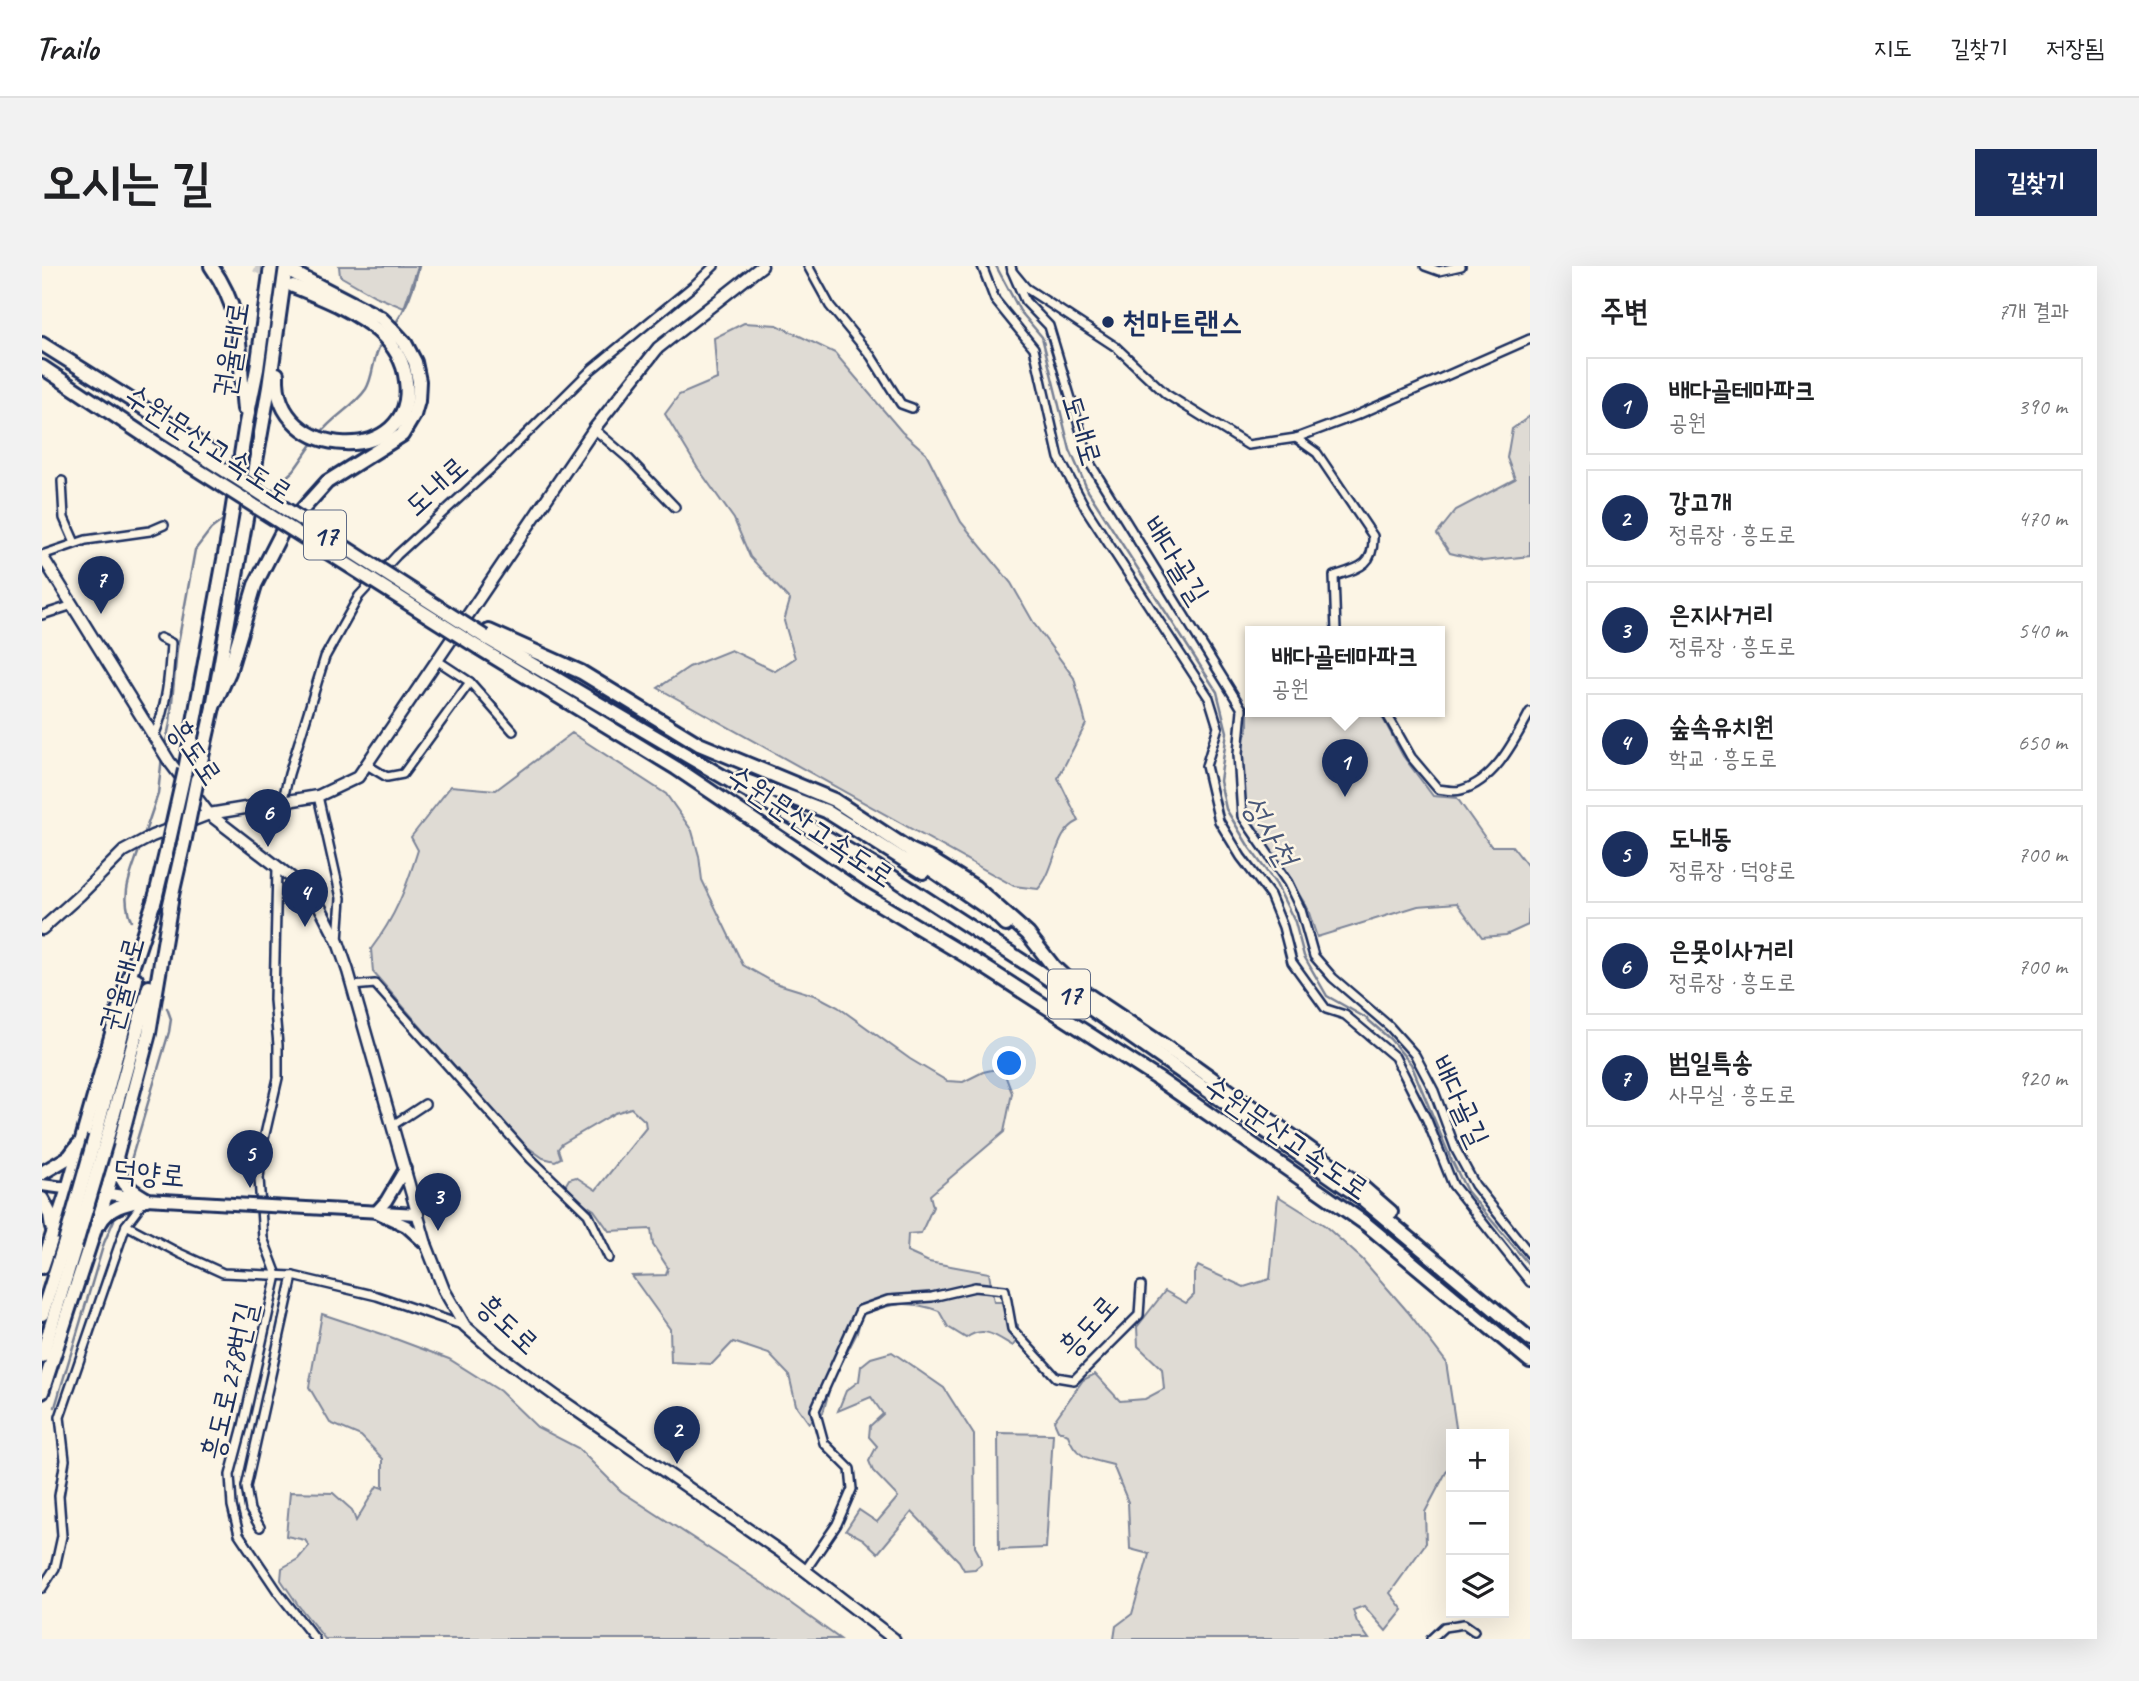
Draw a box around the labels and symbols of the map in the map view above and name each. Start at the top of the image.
street label: 권율대로 [205,298,257,400]
place label: 천마트랜스 [1122,303,1243,341]
marker: 천마트랜스 [1100,314,1116,330]
street label: 수원문산고속도로 [118,375,300,513]
street label: 도내로 [1053,390,1111,470]
street label: 도내로 [396,448,476,524]
street label: 배다골길 [1134,509,1218,611]
road number: 17 [304,510,346,560]
pin: 7 [78,556,124,614]
street label: 흥도로 [159,711,231,793]
pin: 1 [1322,739,1368,797]
street label: 수원문산고속도로 [720,756,902,896]
water label: 성사천 [1232,787,1309,877]
pin: 6 [245,789,291,847]
pin: 4 [282,869,328,927]
street label: 권율대로 [91,932,153,1036]
road number: 17 [1048,970,1090,1018]
your location [992,1046,1026,1080]
street label: 배다골길 [1422,1049,1498,1153]
street label: 수원문산고속도로 [1197,1066,1377,1208]
pin: 5 [227,1130,273,1188]
street label: 덕양로 [111,1151,187,1195]
pin: 3 [415,1173,461,1231]
street label: 흥도로 [469,1285,547,1363]
street label: 흥도로 [1050,1286,1126,1366]
street label: 흥도로278번길 [192,1298,266,1464]
pin: 2 [654,1406,700,1464]

